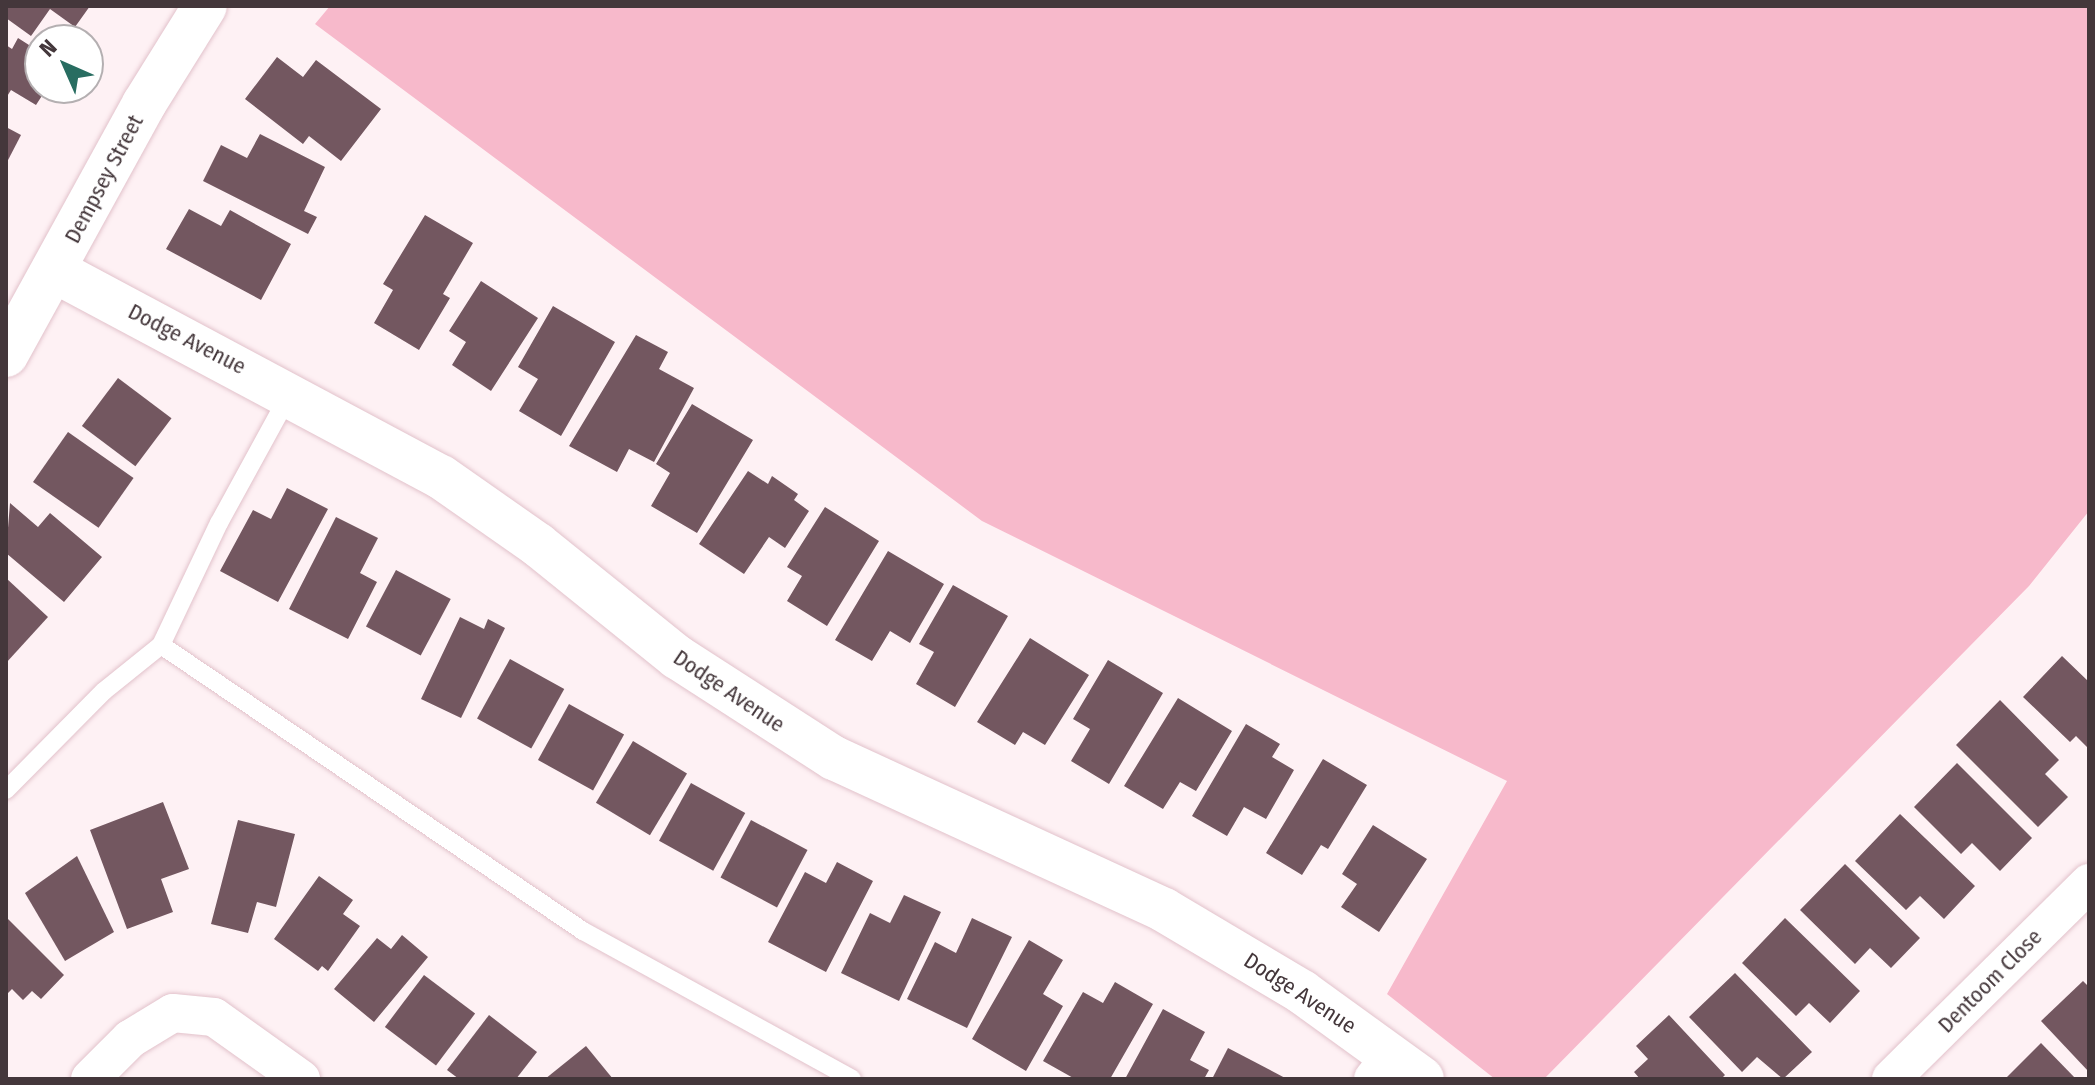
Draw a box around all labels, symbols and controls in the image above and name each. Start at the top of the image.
north arrow [24,24,104,104]
text: N [34,34,62,62]
street label: Dempsey Street [59,110,149,248]
street label: Dodge Avenue [124,298,250,380]
street label: Dodge Avenue [668,644,790,738]
street label: Dentoom Close [1933,924,2047,1038]
street label: Dodge Avenue [1239,947,1361,1039]

